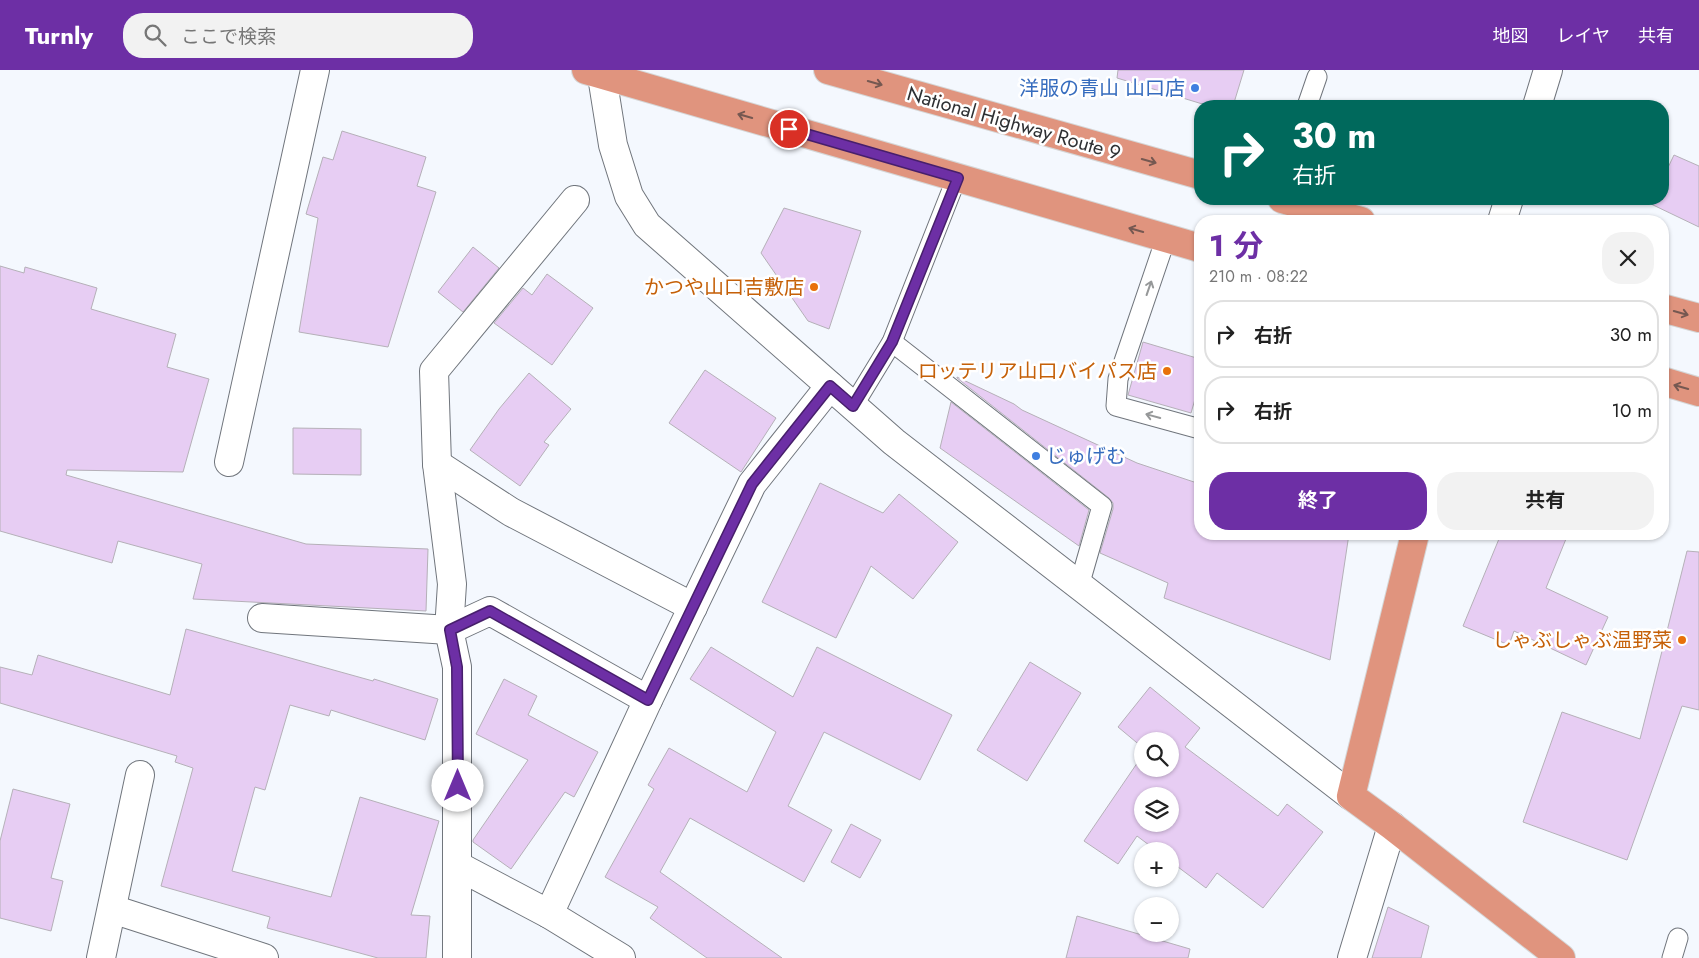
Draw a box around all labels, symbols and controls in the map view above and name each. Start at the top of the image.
search box [123,13,473,58]
text: Turnly [25,18,93,53]
icon: search [141,21,169,49]
text: ここで検索 [181,23,276,50]
text: 地図 [1493,23,1529,49]
text: レイヤ [1557,23,1610,49]
text: 共有 [1638,23,1674,49]
place label: 洋服の青山 山口店 [1019,74,1185,103]
one-way arrow [867,79,883,89]
street label: National Highway Route 9 [904,79,1124,168]
marker: 洋服の青山 山口店 [1189,82,1201,94]
pin [768,108,810,150]
one-way arrow [737,111,753,120]
text: 30 m [1292,111,1376,161]
icon: arrive [775,115,803,143]
icon: right [1209,120,1274,185]
one-way arrow [1141,157,1157,167]
text: 右折 [1292,159,1336,191]
one-way arrow [1129,224,1145,234]
text: 1 分 [1209,224,1263,267]
button: close [1602,232,1654,284]
text: 210 m · 08:22 [1209,265,1308,288]
place label: かつや山口吉敷店 [644,273,804,302]
one-way arrow [1145,280,1155,296]
marker: かつや山口吉敷店 [808,281,820,293]
one-way arrow [1672,308,1688,318]
icon: right [1211,320,1239,348]
text: 30 m [1610,321,1652,348]
text: 右折 [1254,322,1292,349]
place label: ロッテリア山口バイパス店 [917,357,1157,386]
marker: ロッテリア山口バイパス店 [1161,365,1173,377]
one-way arrow [1673,381,1689,391]
icon: right [1211,396,1239,424]
text: 10 m [1612,397,1652,424]
text: 右折 [1254,398,1292,425]
one-way arrow [1145,411,1161,421]
place label: じゅげむ [1046,442,1126,471]
marker: じゅげむ [1030,450,1042,462]
button: 終了 [1209,472,1427,530]
button: 共有 [1437,472,1654,530]
place label: しゃぶしゃぶ温野菜 [1492,626,1672,655]
marker: しゃぶしゃぶ温野菜 [1676,634,1688,646]
map controls [1134,732,1179,942]
button: search [1134,732,1179,777]
position arrow [431,759,483,811]
button: layers [1134,787,1179,832]
button: + [1134,842,1179,887]
button: − [1134,897,1179,942]

